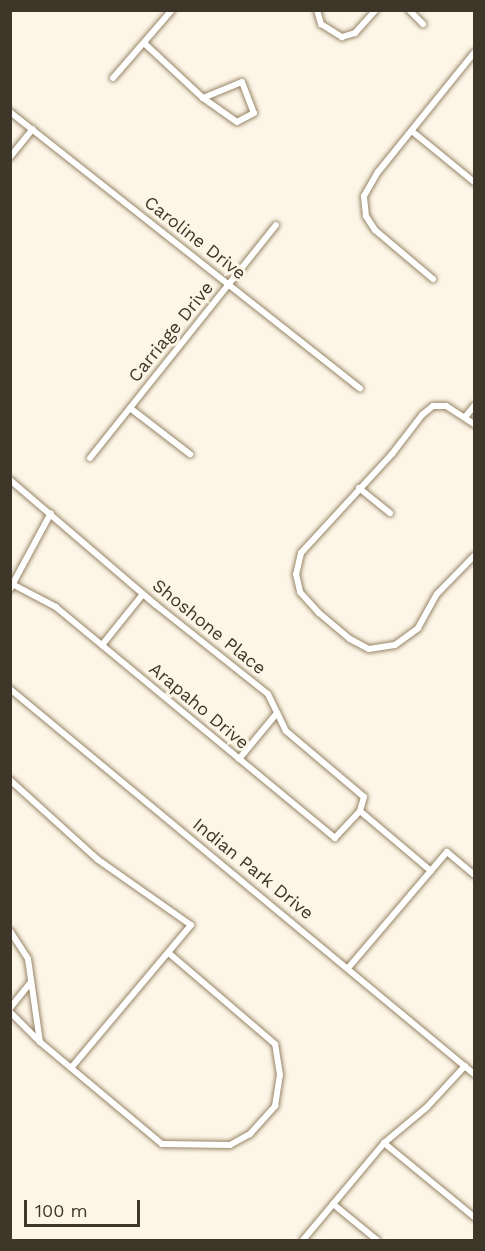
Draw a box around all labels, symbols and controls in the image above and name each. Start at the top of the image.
street label: Caroline Drive [140,192,250,284]
street label: Carriage Drive [124,277,218,387]
street label: Shoshone Place [148,575,270,679]
street label: Arapaho Drive [145,658,253,754]
street label: Indian Park Drive [188,814,318,924]
scale bar [27,1188,142,1226]
text: 100 m [35,1200,88,1221]

